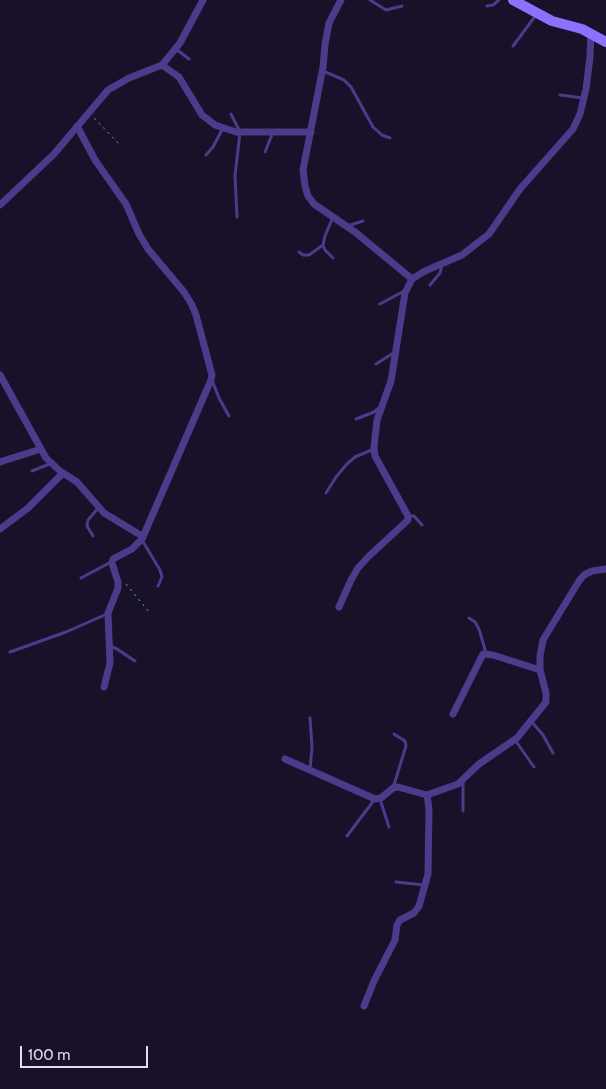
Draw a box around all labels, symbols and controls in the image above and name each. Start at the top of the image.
scale bar [22,1036,150,1068]
text: 100 m [28,1046,70,1064]

